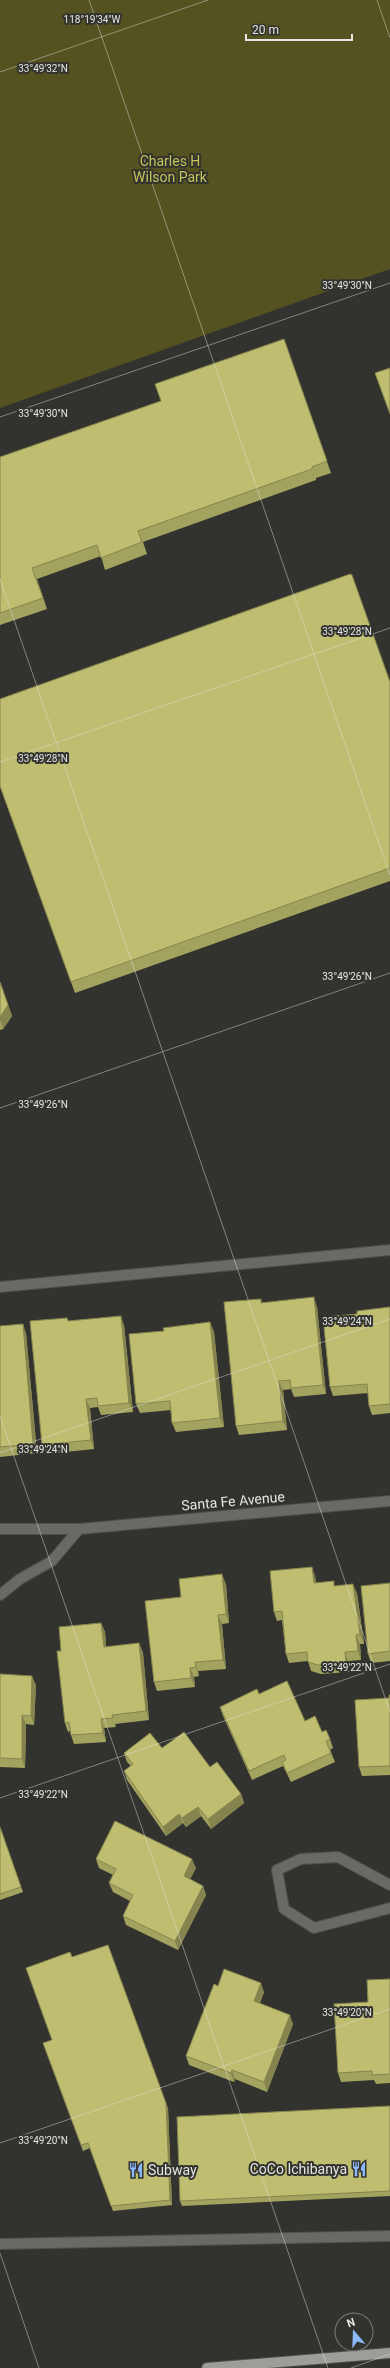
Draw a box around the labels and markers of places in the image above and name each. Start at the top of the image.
restaurant icon: CoCo Ichibanya [350,2160,368,2178]
restaurant icon: Subway [127,2161,145,2179]
place label: CoCo Ichibanya [250,2161,347,2177]
place label: Subway [148,2162,197,2178]

